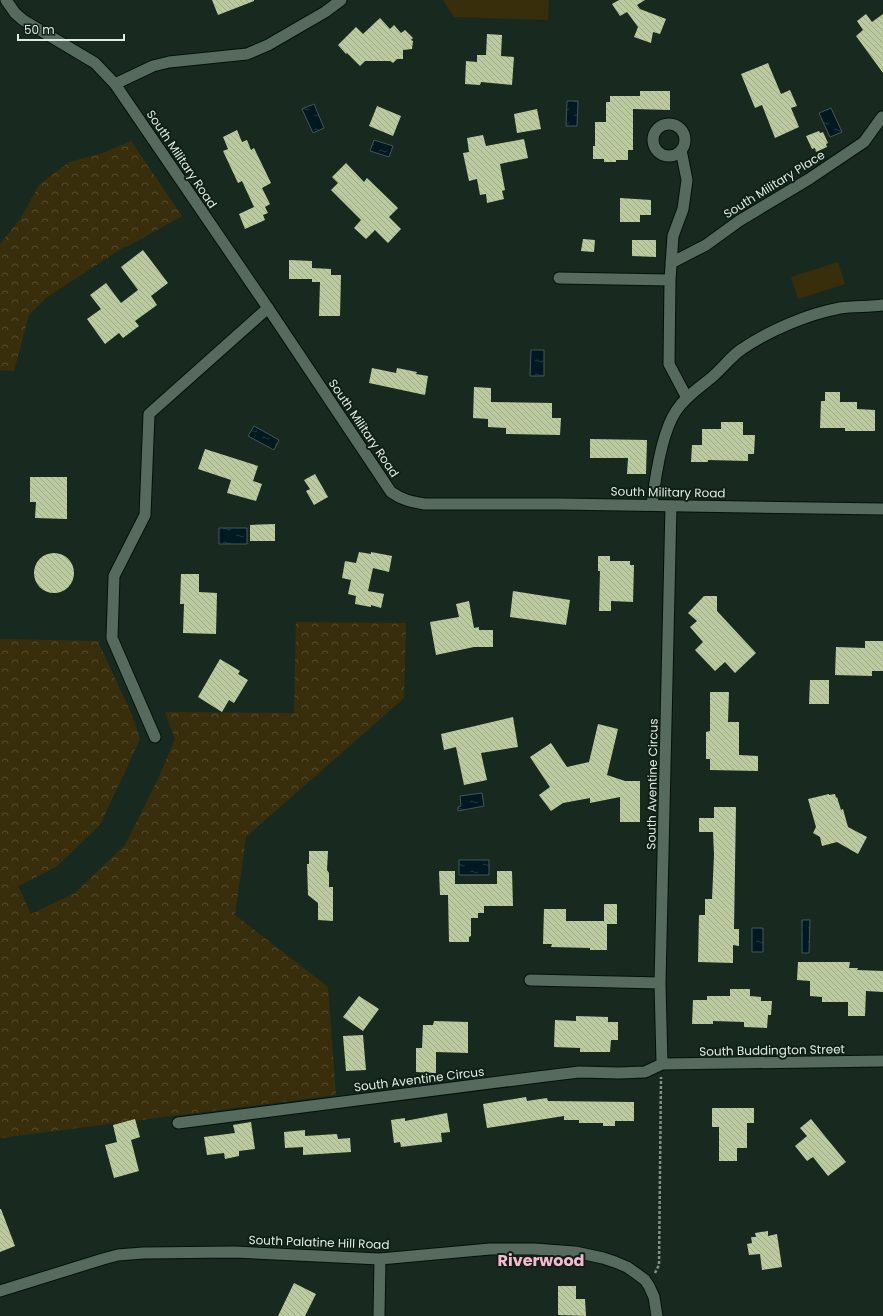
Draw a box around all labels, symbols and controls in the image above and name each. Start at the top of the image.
scale bar [18,16,124,42]
text: 50 m [24,21,55,38]
street label: South Military Road [143,107,221,211]
street label: South Military Place [720,146,828,222]
street label: South Military Road [325,376,403,480]
street label: South Military Road [610,482,726,502]
street label: South Aventine Circus [642,718,662,850]
street label: South Buddington Street [699,1040,845,1060]
street label: South Aventine Circus [353,1063,485,1095]
street label: South Palatine Hill Road [248,1231,390,1253]
district label: Riverwood [498,1249,584,1272]

